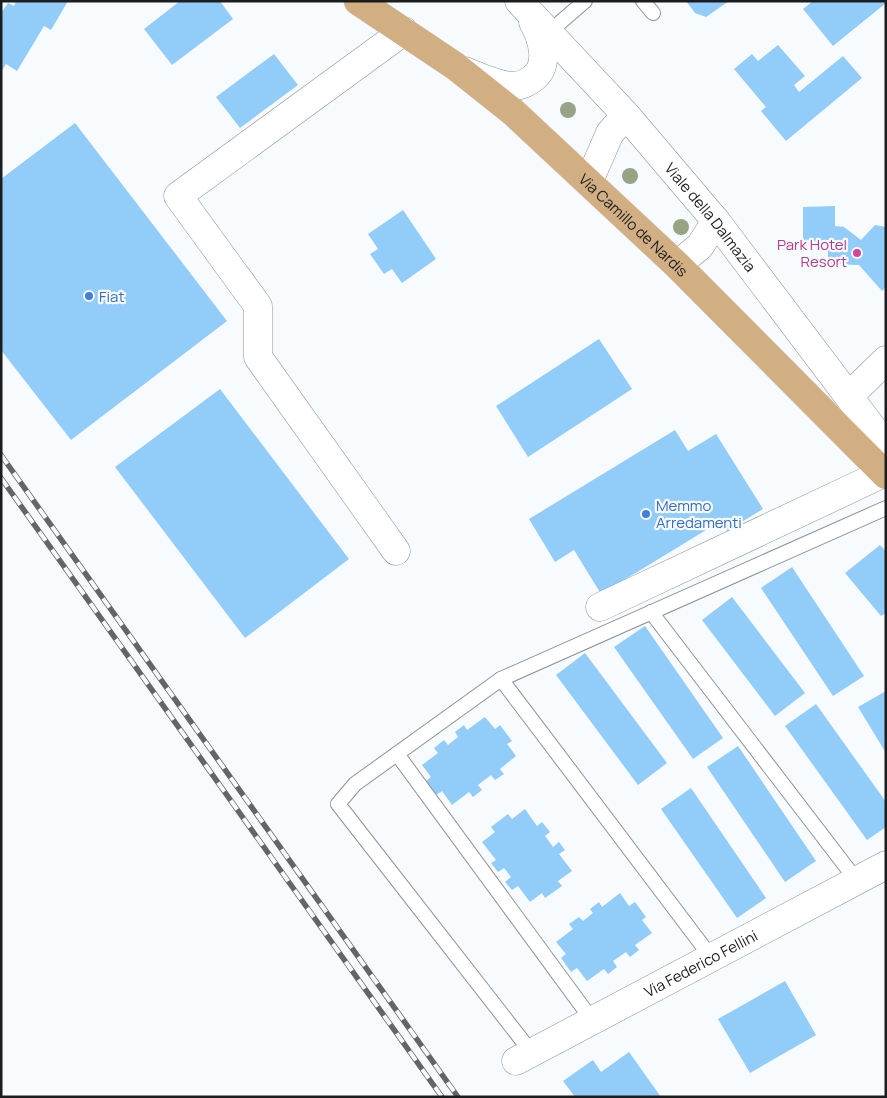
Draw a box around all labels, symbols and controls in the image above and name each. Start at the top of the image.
street label: Viale della Dalmazia [660,158,761,276]
street label: Via Camillo de Nardis [574,168,693,281]
place label: Park Hotel Resort [777,234,847,272]
marker: Park Hotel Resort [851,247,863,259]
place label: Fiat [99,286,124,307]
marker: Fiat [83,290,95,302]
place label: Memmo Arredamenti [656,495,742,533]
marker: Memmo Arredamenti [640,508,652,520]
street label: Via Federico Fellini [640,925,761,1002]

